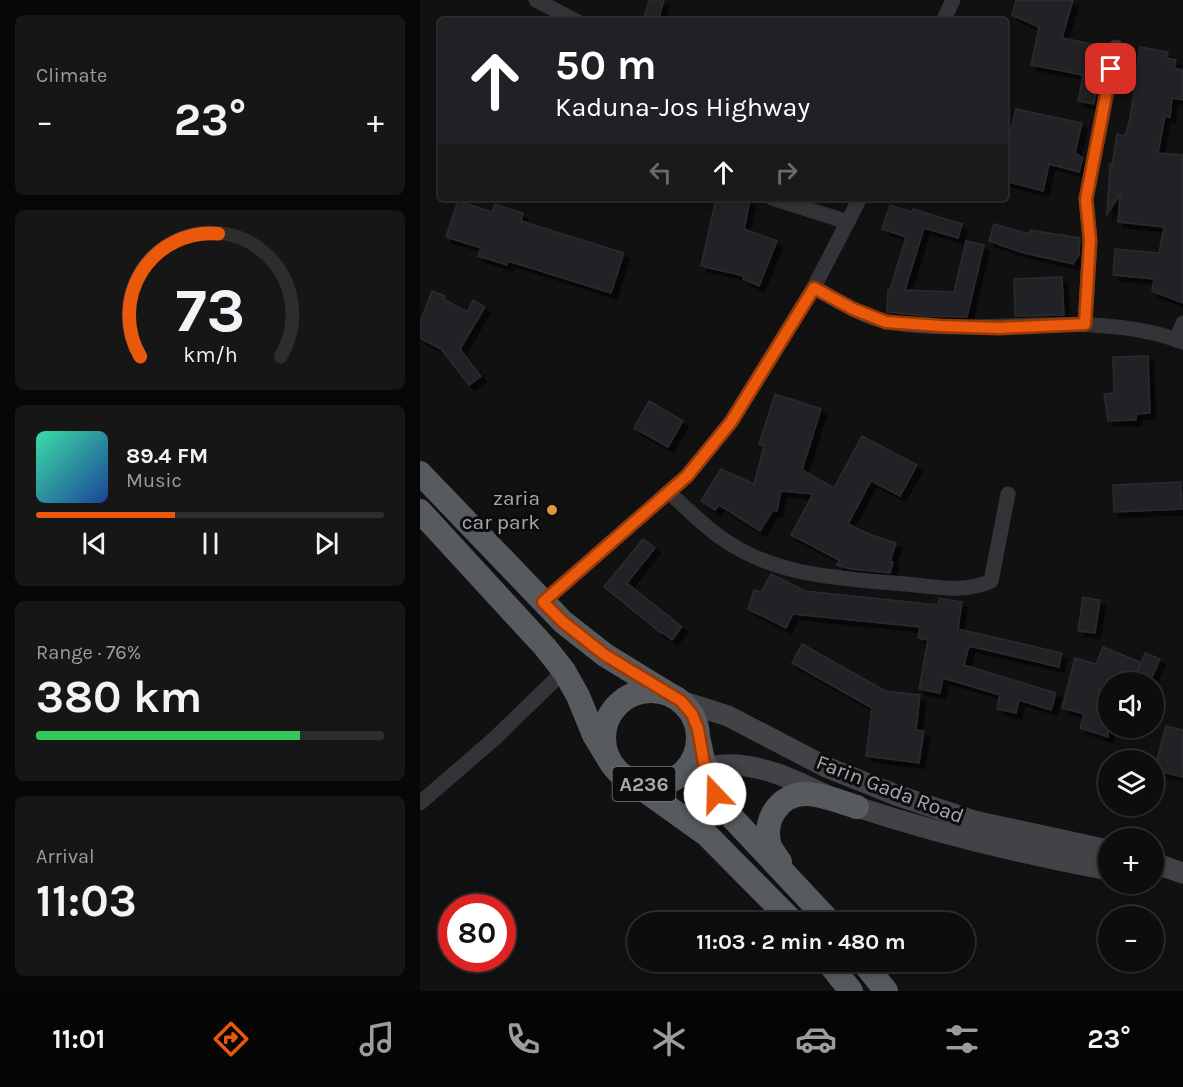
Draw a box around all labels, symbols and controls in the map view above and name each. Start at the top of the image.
text: 50 m [555,40,657,90]
icon: ahead [456,42,534,120]
pin [1085,43,1136,94]
icon: arrive [1094,52,1127,85]
text: Climate [36,64,107,87]
text: Kaduna-Jos Highway [555,91,810,123]
text: 23° [174,94,246,146]
text: − [36,102,53,140]
text: + [367,102,384,140]
icon: left [644,156,677,189]
icon: ahead [707,156,740,189]
icon: right [770,156,803,189]
text: 73 [175,274,245,347]
text: km/h [183,343,237,368]
text: 89.4 FM [126,443,208,469]
text: Music [126,469,182,492]
place label: zaria car park [462,486,540,534]
marker: zaria car park [545,503,559,517]
icon: previous [78,527,111,560]
icon: pause [194,527,227,560]
icon: next [310,527,343,560]
text: Range · 76% [36,641,141,664]
text: 380 km [36,671,202,723]
map controls [1098,672,1164,972]
button: sound [1098,672,1164,738]
street label: Farin Gada Road [813,750,967,828]
button: layers [1098,750,1164,816]
position arrow [683,762,747,826]
road number: A236 [612,767,676,801]
button: + [1098,828,1164,894]
text: Arrival [36,845,95,868]
text: 11:03 [36,875,137,927]
speed limit sign: 80 [438,894,516,972]
button: − [1098,906,1164,972]
text: 11:03 · 2 min · 480 m [696,929,906,955]
icon: directions [210,1018,252,1060]
icon: music [356,1018,398,1060]
icon: phone [502,1018,544,1060]
icon: climate [648,1018,690,1060]
icon: car [795,1018,837,1060]
icon: filters [941,1018,983,1060]
text: 11:01 [52,1023,105,1055]
text: 23° [1087,1023,1131,1055]

